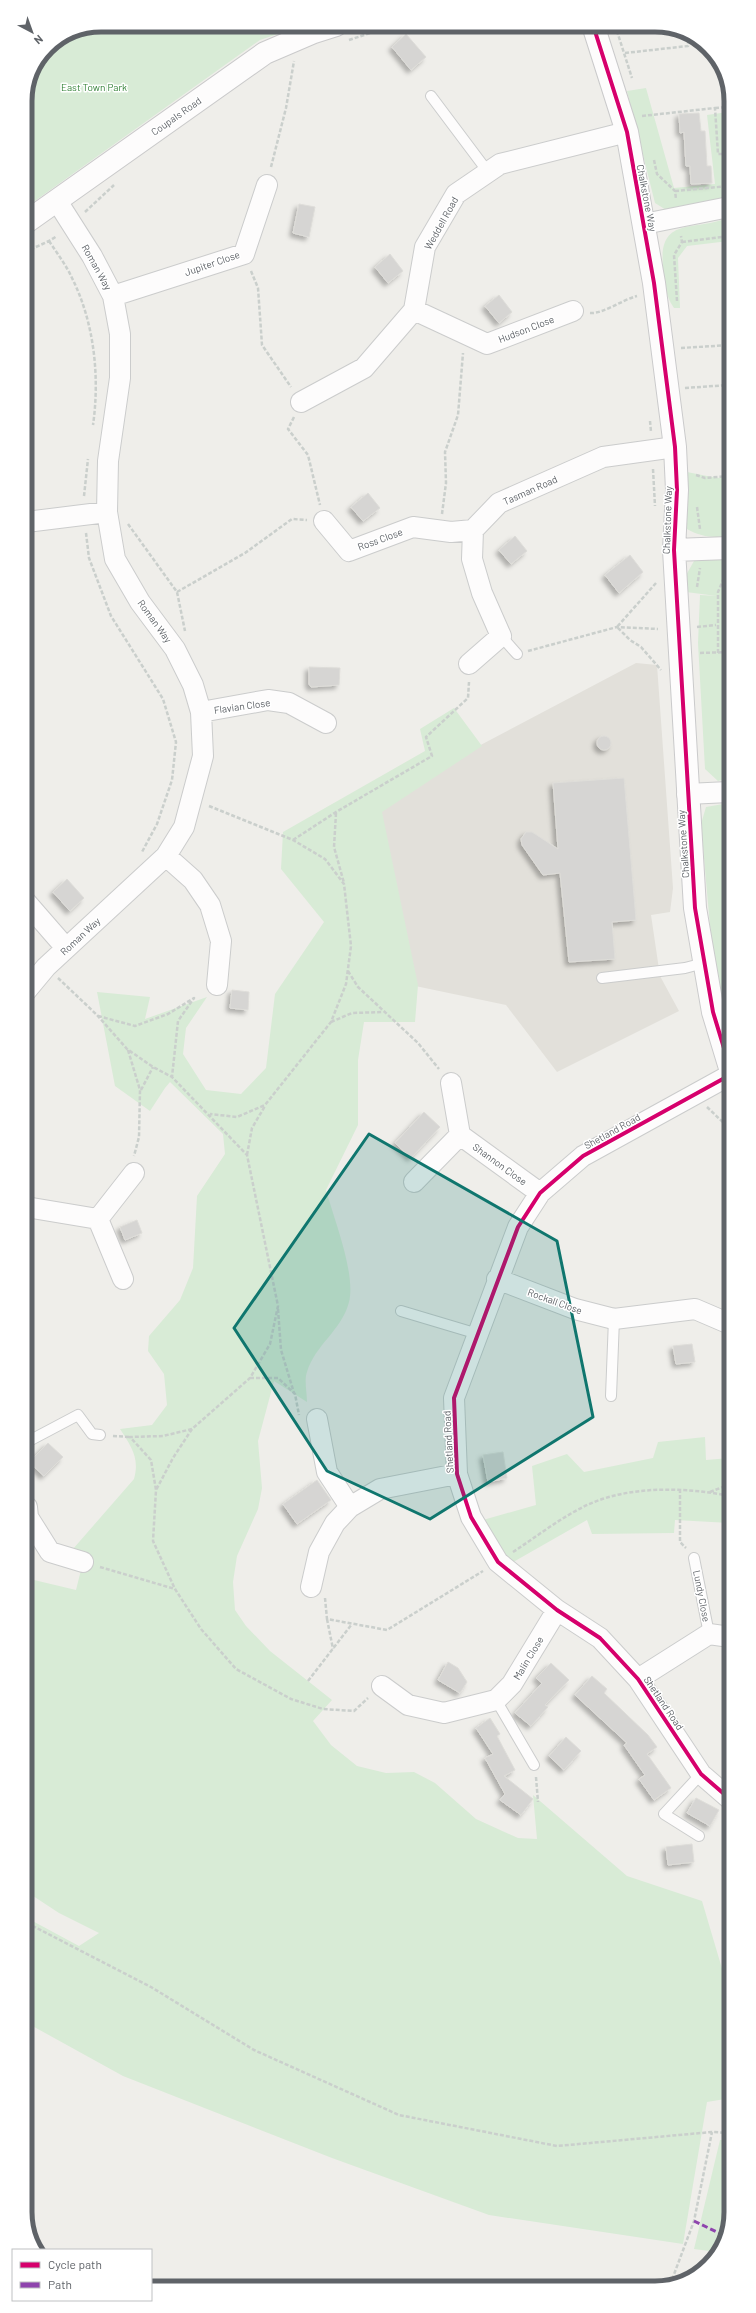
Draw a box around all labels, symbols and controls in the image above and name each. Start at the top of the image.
north arrow [12,12,52,52]
text: N [32,33,46,47]
park label: East Town Park [61,81,127,93]
street label: Coupals Road [149,94,203,138]
street label: Chalkstone Way [635,163,659,233]
street label: Weddell Road [422,194,460,252]
street label: Roman Way [80,242,115,292]
street label: Jupiter Close [183,248,241,278]
street label: Hudson Close [496,313,556,345]
street label: Tasman Road [501,473,559,507]
street label: Chalkstone Way [660,485,674,554]
street label: Ross Close [356,525,404,553]
street label: Roman Way [135,597,175,645]
street label: Flavian Close [213,696,271,716]
street label: Chalkstone Way [675,809,691,878]
street label: Roman Way [58,914,103,958]
street label: Shetland Road [582,1111,642,1151]
street label: Shannon Close [471,1140,529,1188]
street label: Rockall Close [526,1286,584,1316]
street label: Shetland Road [440,1411,456,1473]
street label: Lundy Close [691,1569,713,1623]
street label: Malin Close [510,1634,546,1682]
street label: Shetland Road [642,1674,686,1732]
legend [12,2249,152,2301]
text: Cycle path [48,2257,102,2271]
text: Path [48,2277,72,2291]

